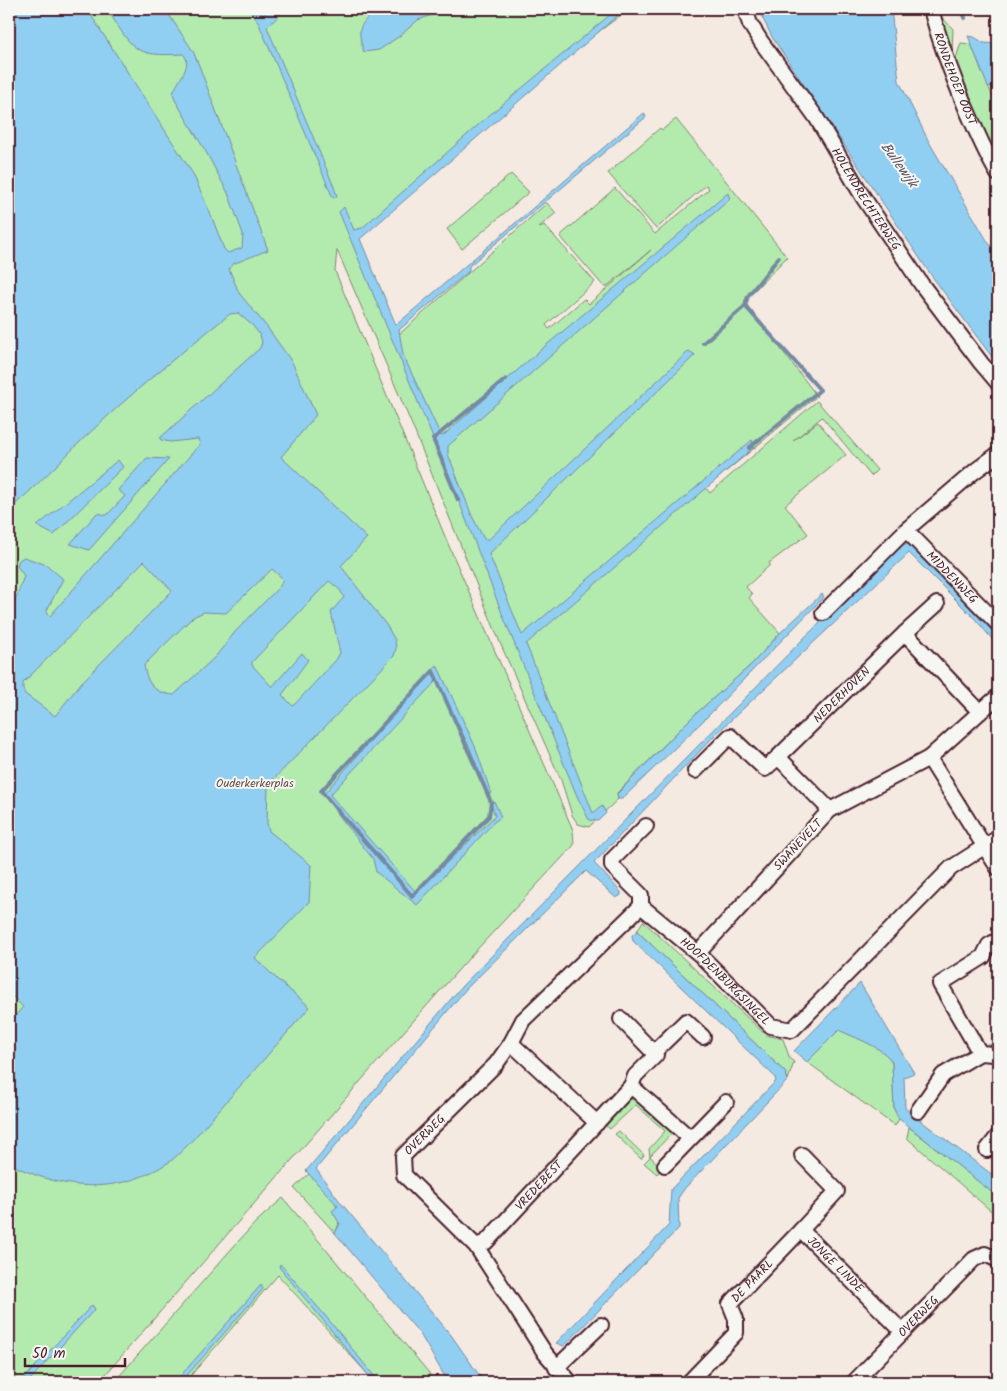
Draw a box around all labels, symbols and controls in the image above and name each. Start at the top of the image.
street label: RONDEHOEP OOST [929,30,983,130]
water label: Bullewijk [875,138,925,194]
street label: HOLENDRECHTERWEG [827,144,906,254]
street label: MIDDENWEG [922,546,983,608]
street label: NEDERHOVEN [809,662,875,727]
park label: Ouderkerkerplas [216,774,294,793]
street label: SWANEVELT [769,814,828,875]
street label: HOOFDENBURGSINGEL [676,932,775,1030]
street label: OVERWEG [399,1110,450,1160]
street label: VREDEBEST [510,1155,568,1215]
street label: JONGE LINDE [803,1232,869,1298]
street label: DE PAARL [726,1255,778,1307]
street label: OVERWEG [893,1291,943,1341]
scale bar [25,1336,125,1368]
text: 50 m [32,1342,66,1366]

